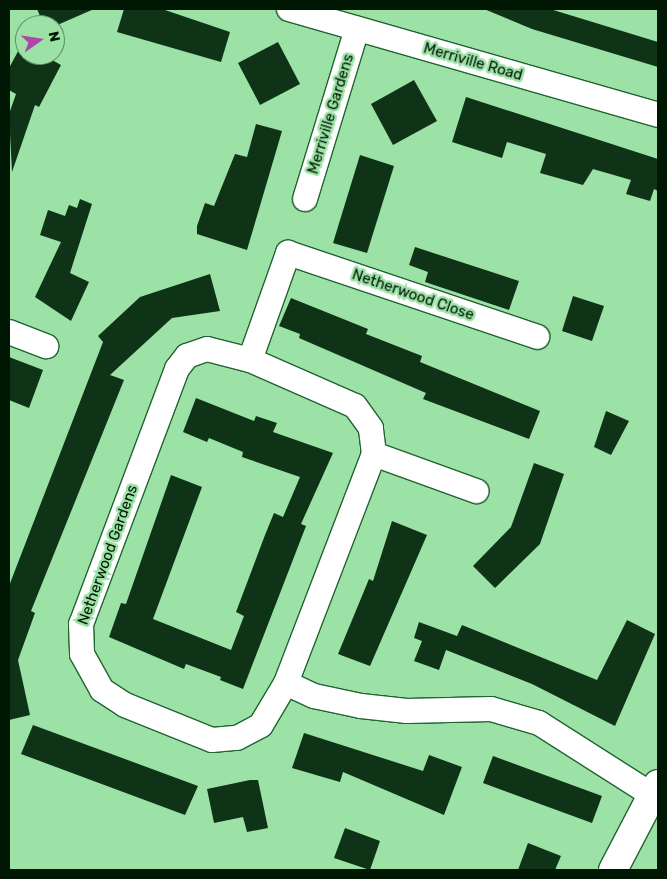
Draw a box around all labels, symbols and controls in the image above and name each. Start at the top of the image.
north arrow [15,15,65,65]
text: N [45,30,64,44]
street label: Merriville Road [421,39,525,85]
street label: Merriville Gardens [304,52,358,176]
street label: Netherwood Close [350,266,476,324]
street label: Netherwood Gardens [74,483,142,627]

